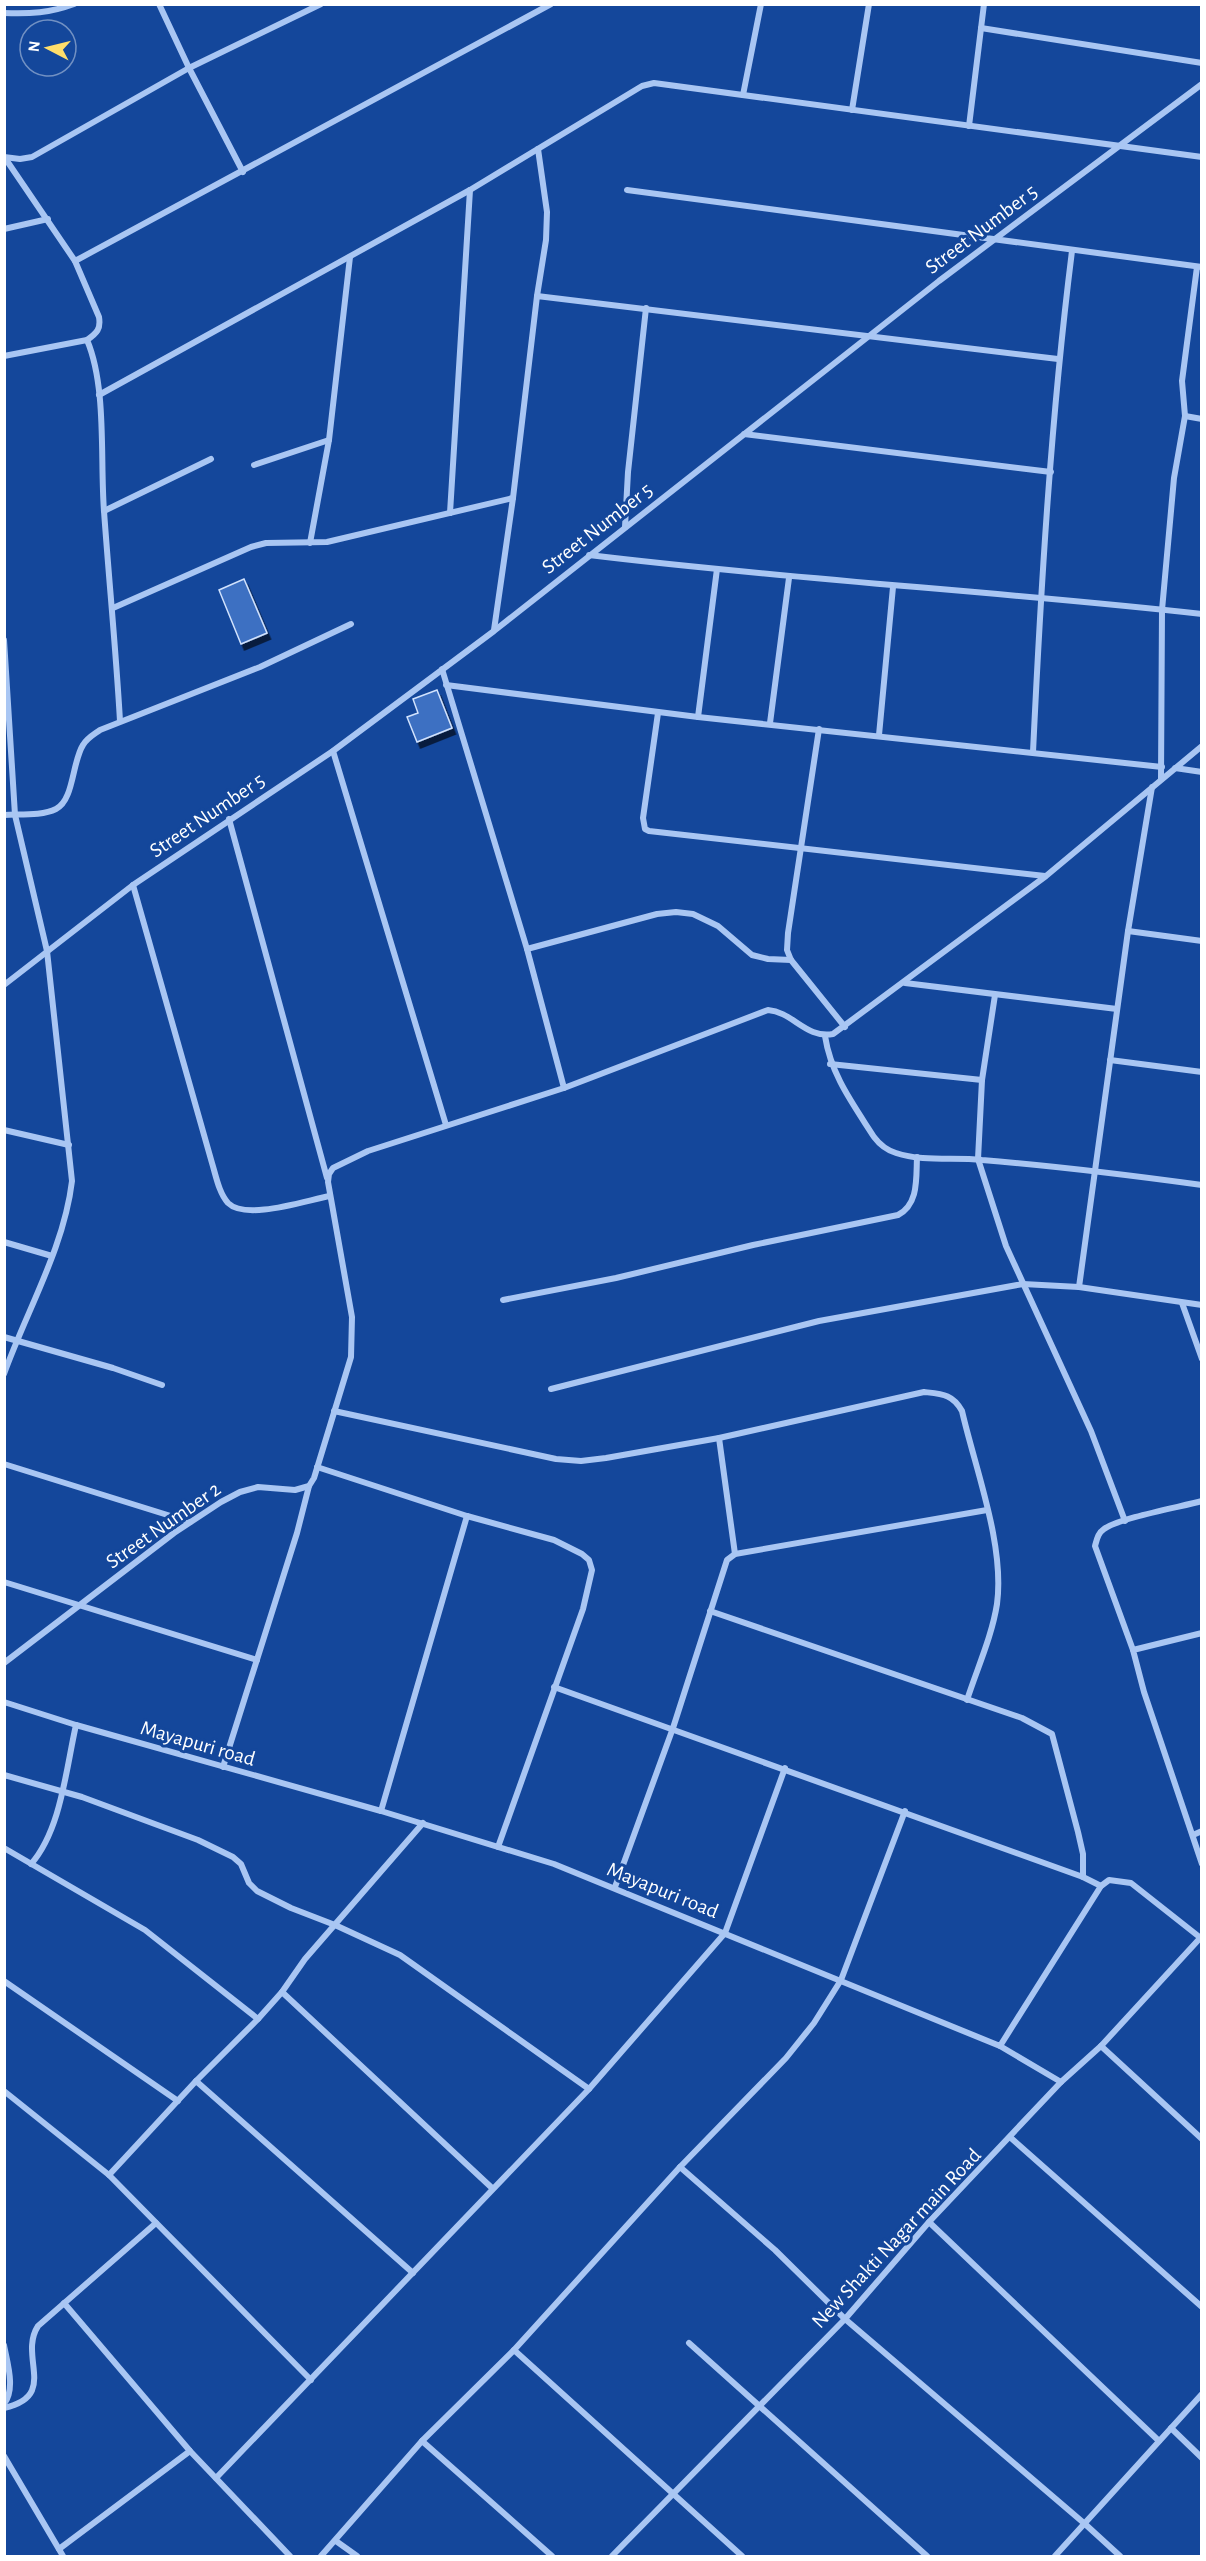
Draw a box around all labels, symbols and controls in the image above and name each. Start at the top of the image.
north arrow [18,18,78,78]
text: N [25,40,43,53]
street label: Street Number 5 [922,181,1041,278]
street label: Street Number 5 [538,479,657,578]
street label: Street Number 5 [146,769,269,862]
street label: Street Number 2 [102,1478,224,1573]
street label: Mayapuri road [138,1717,258,1770]
street label: Mayapuri road [604,1859,722,1922]
street label: New Shakti Nagar main Road [808,2144,985,2332]

